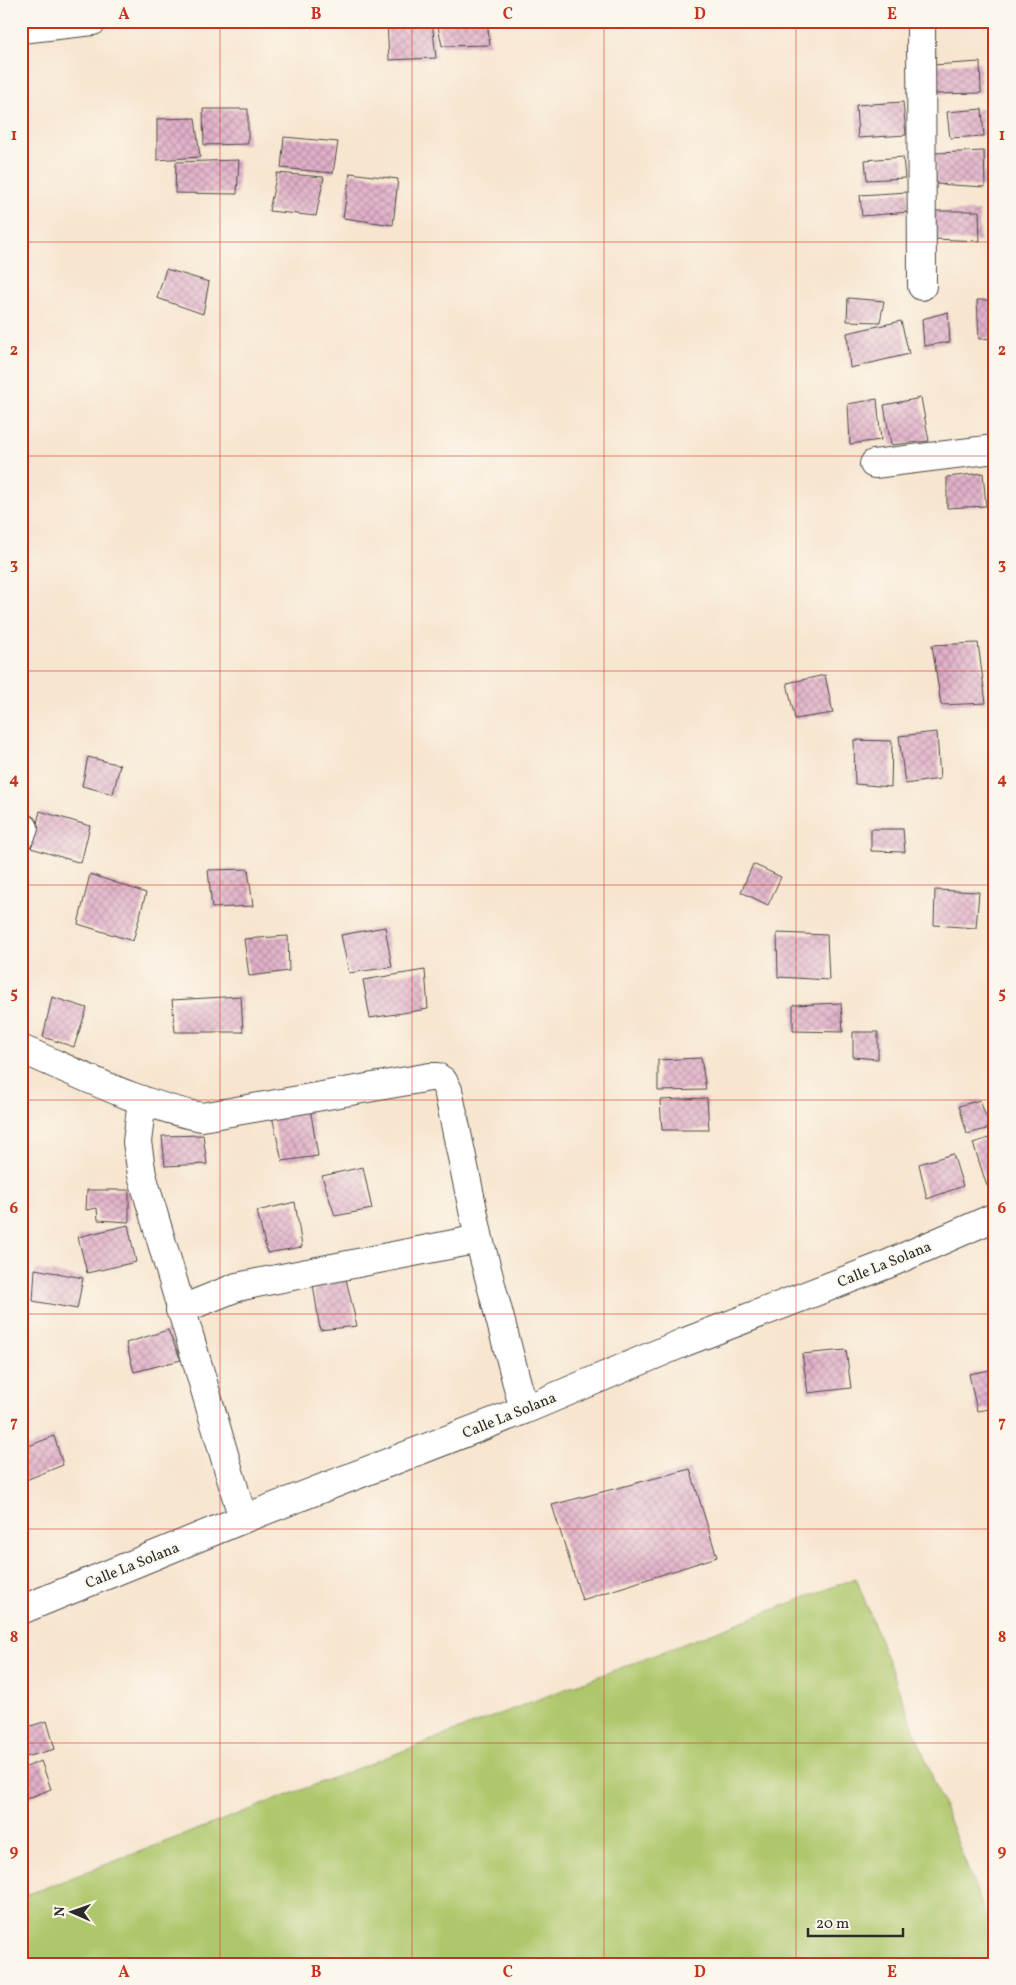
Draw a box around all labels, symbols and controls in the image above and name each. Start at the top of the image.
text: A [118,4,130,26]
text: B [311,4,322,26]
text: C [503,4,513,26]
text: D [694,4,706,26]
text: E [887,4,897,26]
text: 1 [11,125,17,147]
text: 1 [999,125,1005,147]
text: 2 [10,340,18,362]
text: 2 [998,340,1006,362]
text: 3 [10,554,18,576]
text: 3 [998,554,1006,576]
text: 4 [9,769,19,791]
text: 4 [997,769,1007,791]
text: 5 [10,983,18,1005]
text: 5 [998,983,1006,1005]
text: 6 [10,1198,19,1220]
text: 6 [998,1198,1007,1220]
street label: Calle La Solana [834,1237,935,1294]
street label: Calle La Solana [459,1388,560,1445]
text: 7 [10,1412,18,1434]
text: 7 [998,1412,1006,1434]
street label: Calle La Solana [82,1538,183,1595]
text: 8 [10,1627,18,1649]
text: 8 [998,1627,1006,1649]
text: 9 [10,1841,19,1863]
text: 9 [998,1841,1007,1863]
north arrow [48,1888,98,1938]
scale bar [808,1905,904,1937]
text: N [51,1906,70,1917]
text: 20 m [816,1914,849,1935]
text: A [118,1962,130,1984]
text: B [311,1962,322,1984]
text: C [503,1962,513,1984]
text: D [694,1962,706,1984]
text: E [887,1962,897,1984]

